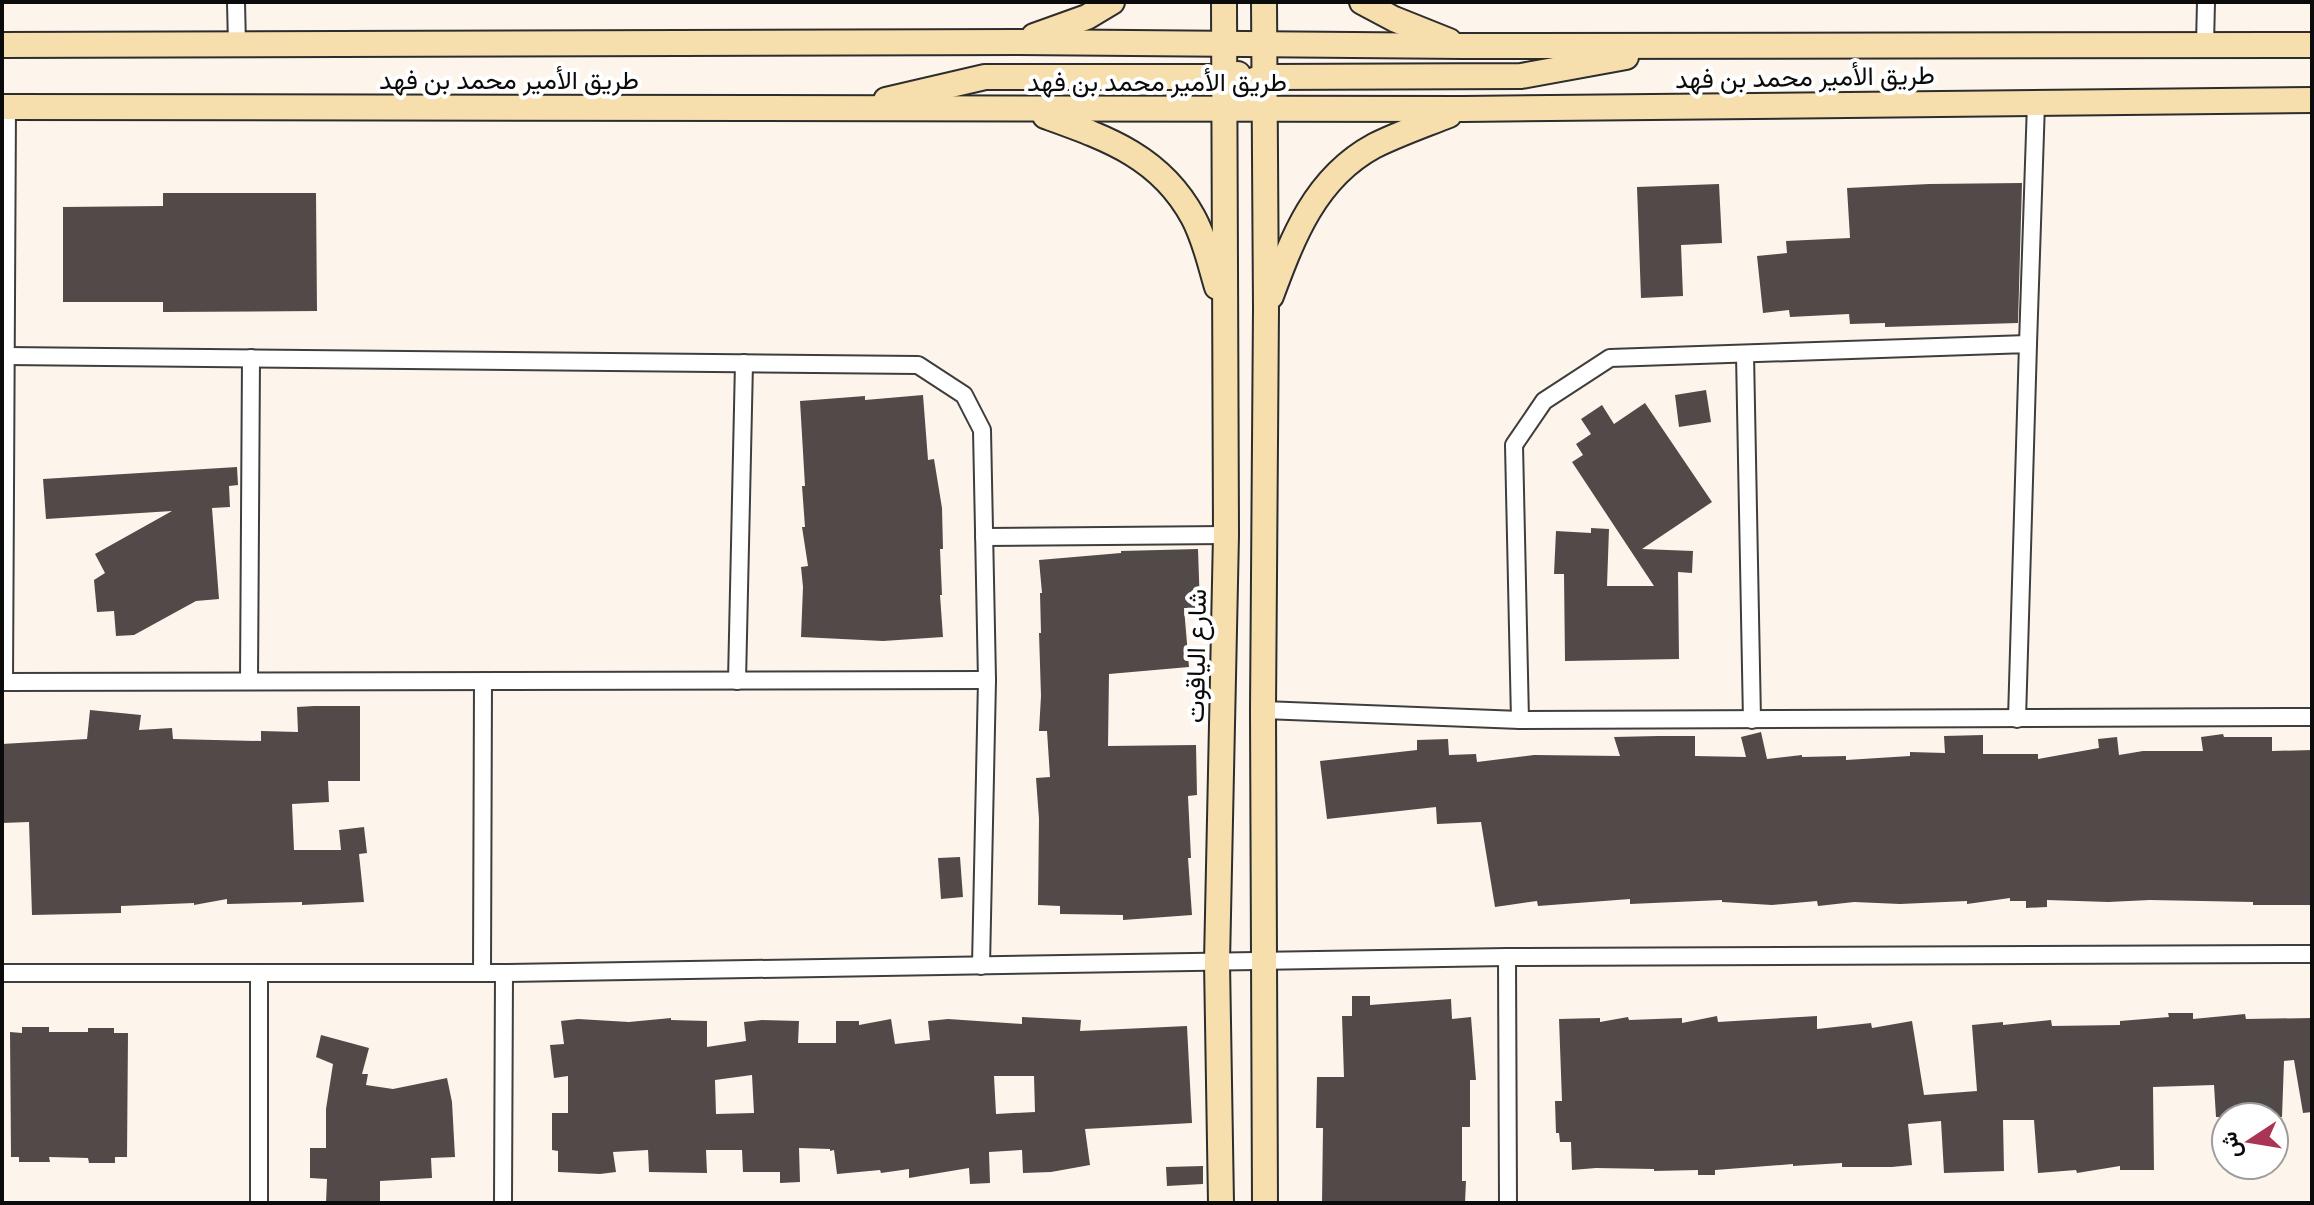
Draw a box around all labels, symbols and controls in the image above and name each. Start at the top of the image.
street label: طريق الأمير محمد بن فهد [1675,57,1935,97]
street label: طريق الأمير محمد بن فهد [379,62,639,98]
street label: طريق الأمير محمد بن فهد [1027,64,1287,100]
street label: شارع الياقوت [1177,589,1215,723]
north arrow [2210,1101,2290,1181]
text: ش [2213,1129,2248,1161]

